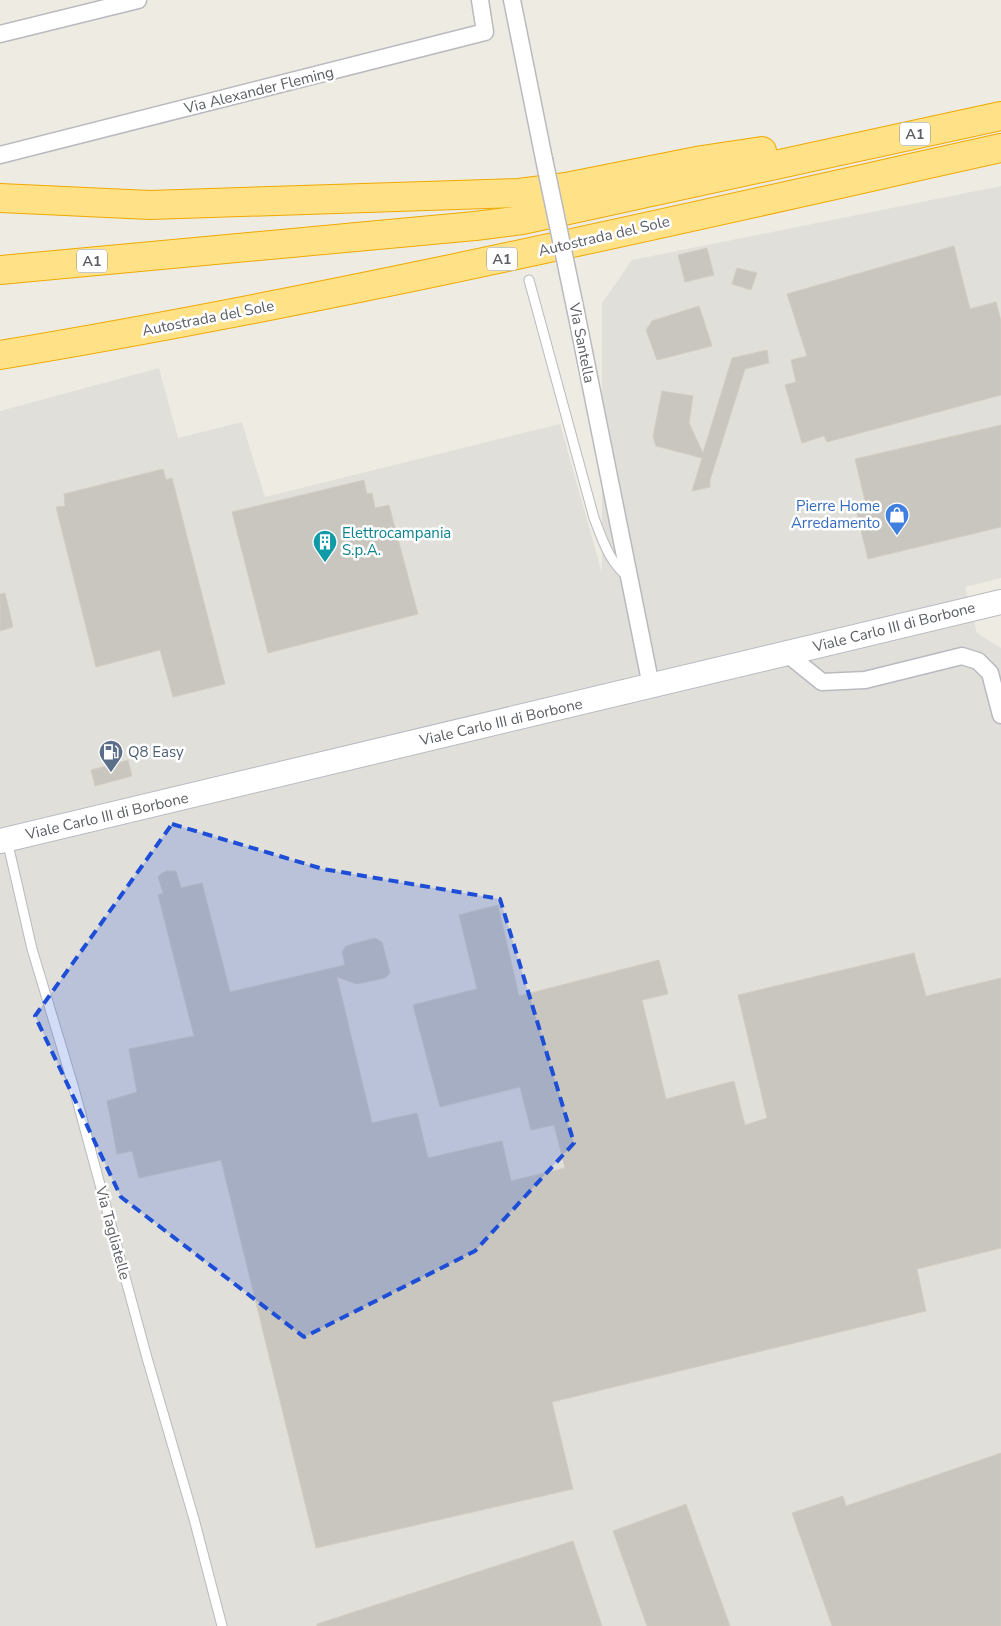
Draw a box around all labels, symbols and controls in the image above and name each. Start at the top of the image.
street label: Via Alexander Fleming [181,62,336,118]
road number: A1 [900,122,930,146]
street label: Autostrada del Sole [536,211,672,261]
road number: A1 [487,248,517,270]
road number: A1 [77,250,107,272]
street label: Autostrada del Sole [140,295,276,341]
street label: Via Santella [564,300,600,385]
place label: Pierre Home Arredamento [791,496,880,533]
shop icon: Pierre Home Arredamento [884,502,910,536]
place label: Elettrocampania S.p.A. [342,523,451,560]
building icon: Elettrocampania S.p.A. [312,529,338,563]
street label: Viale Carlo III di Borbone [810,597,977,657]
street label: Viale Carlo III di Borbone [417,694,584,751]
fuel station icon: Q8 Easy [98,739,124,773]
place label: Q8 Easy [128,742,184,762]
street label: Viale Carlo III di Borbone [23,788,190,845]
street label: Via Tagliatelle [91,1183,135,1282]

